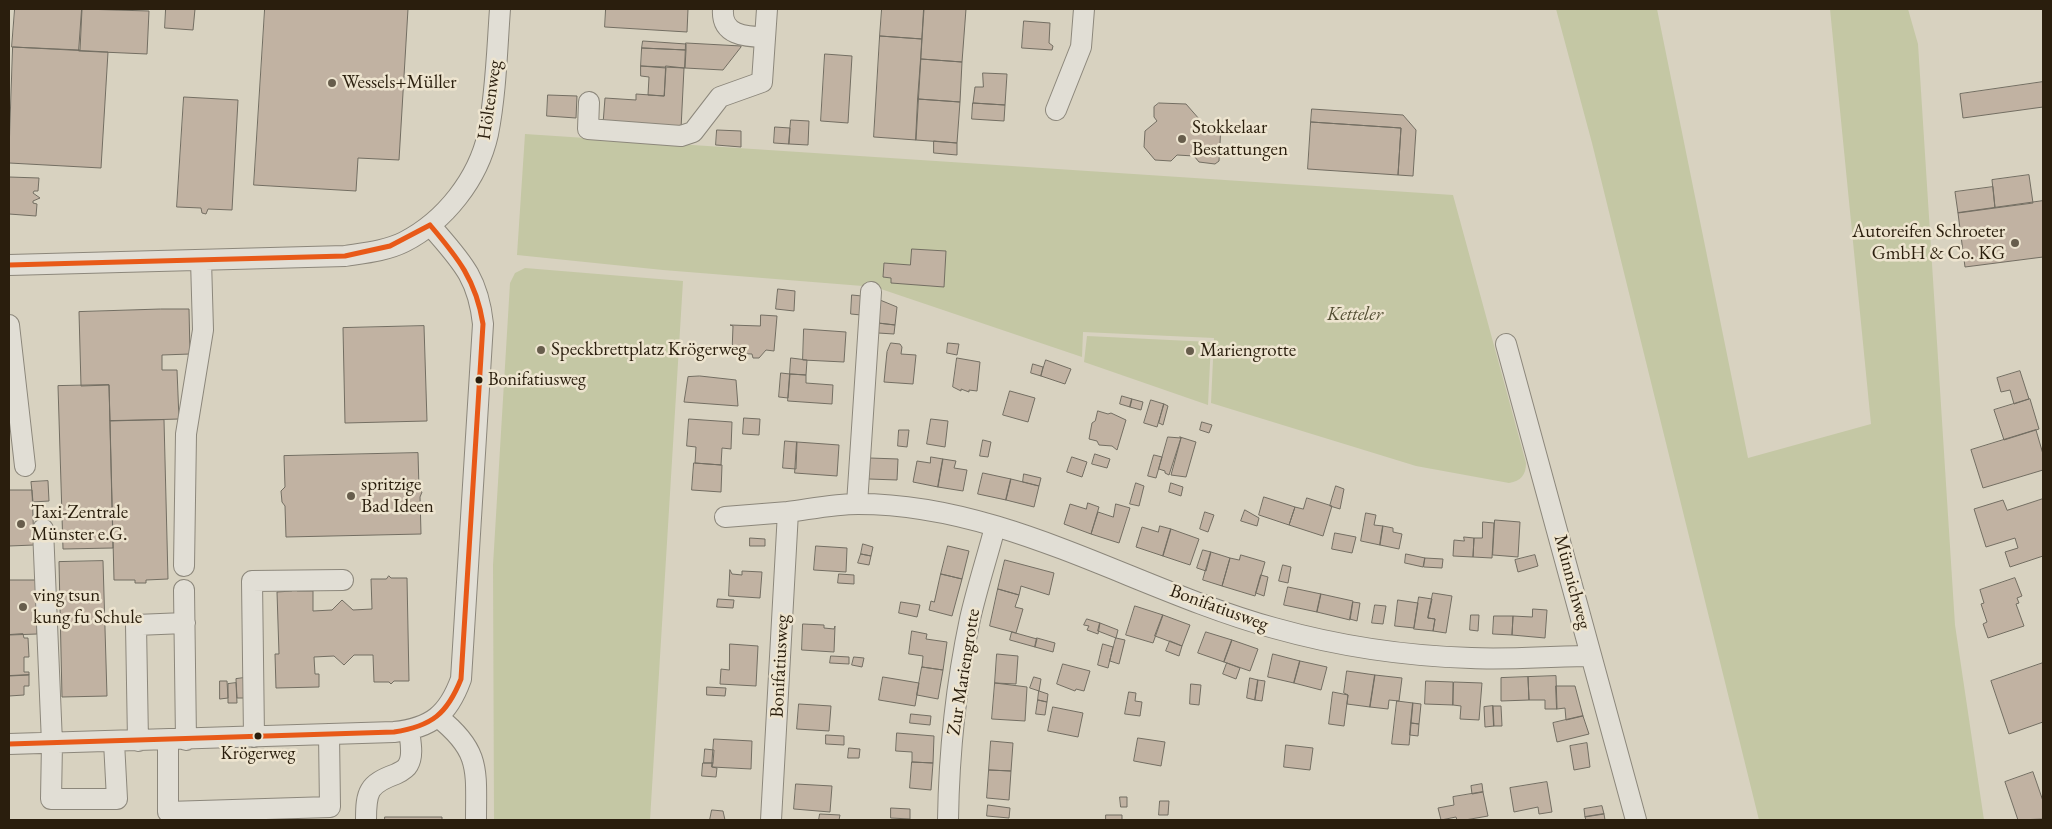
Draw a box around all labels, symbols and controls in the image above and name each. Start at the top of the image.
street label: Höltenweg [473,59,507,141]
place label: Wessels+Müller [342,72,457,94]
marker: Wessels+Müller [326,77,338,89]
place label: Stokkelaar Bestattungen [1192,117,1288,161]
marker: Stokkelaar Bestattungen [1176,133,1188,145]
place label: Autoreifen Schroeter GmbH & Co. KG [1852,221,2005,265]
marker: Autoreifen Schroeter GmbH & Co. KG [2009,237,2021,249]
park label: Ketteler [1327,304,1383,326]
place label: Speckbrettplatz Krögerweg [551,339,747,361]
place label: Mariengrotte [1200,340,1296,362]
marker: Speckbrettplatz Krögerweg [535,344,547,356]
marker: Mariengrotte [1184,345,1196,357]
place label: Bonifatiusweg [488,369,586,391]
marker: Bonifatiusweg [474,375,484,385]
place label: spritzige Bad Ideen [361,474,434,518]
marker: spritzige Bad Ideen [345,490,357,502]
place label: Taxi-Zentrale Münster e.G. [31,502,128,546]
marker: Taxi-Zentrale Münster e.G. [15,518,27,530]
street label: Münnichweg [1548,532,1596,632]
street label: Bonifatiusweg [1167,580,1271,636]
place label: ving tsun kung fu Schule [33,585,142,629]
marker: ving tsun kung fu Schule [17,601,29,613]
street label: Zur Mariengrotte [943,607,985,737]
street label: Bonifatiusweg [766,614,794,718]
marker: Krögerweg [253,731,263,741]
place label: Krögerweg [221,743,295,765]

